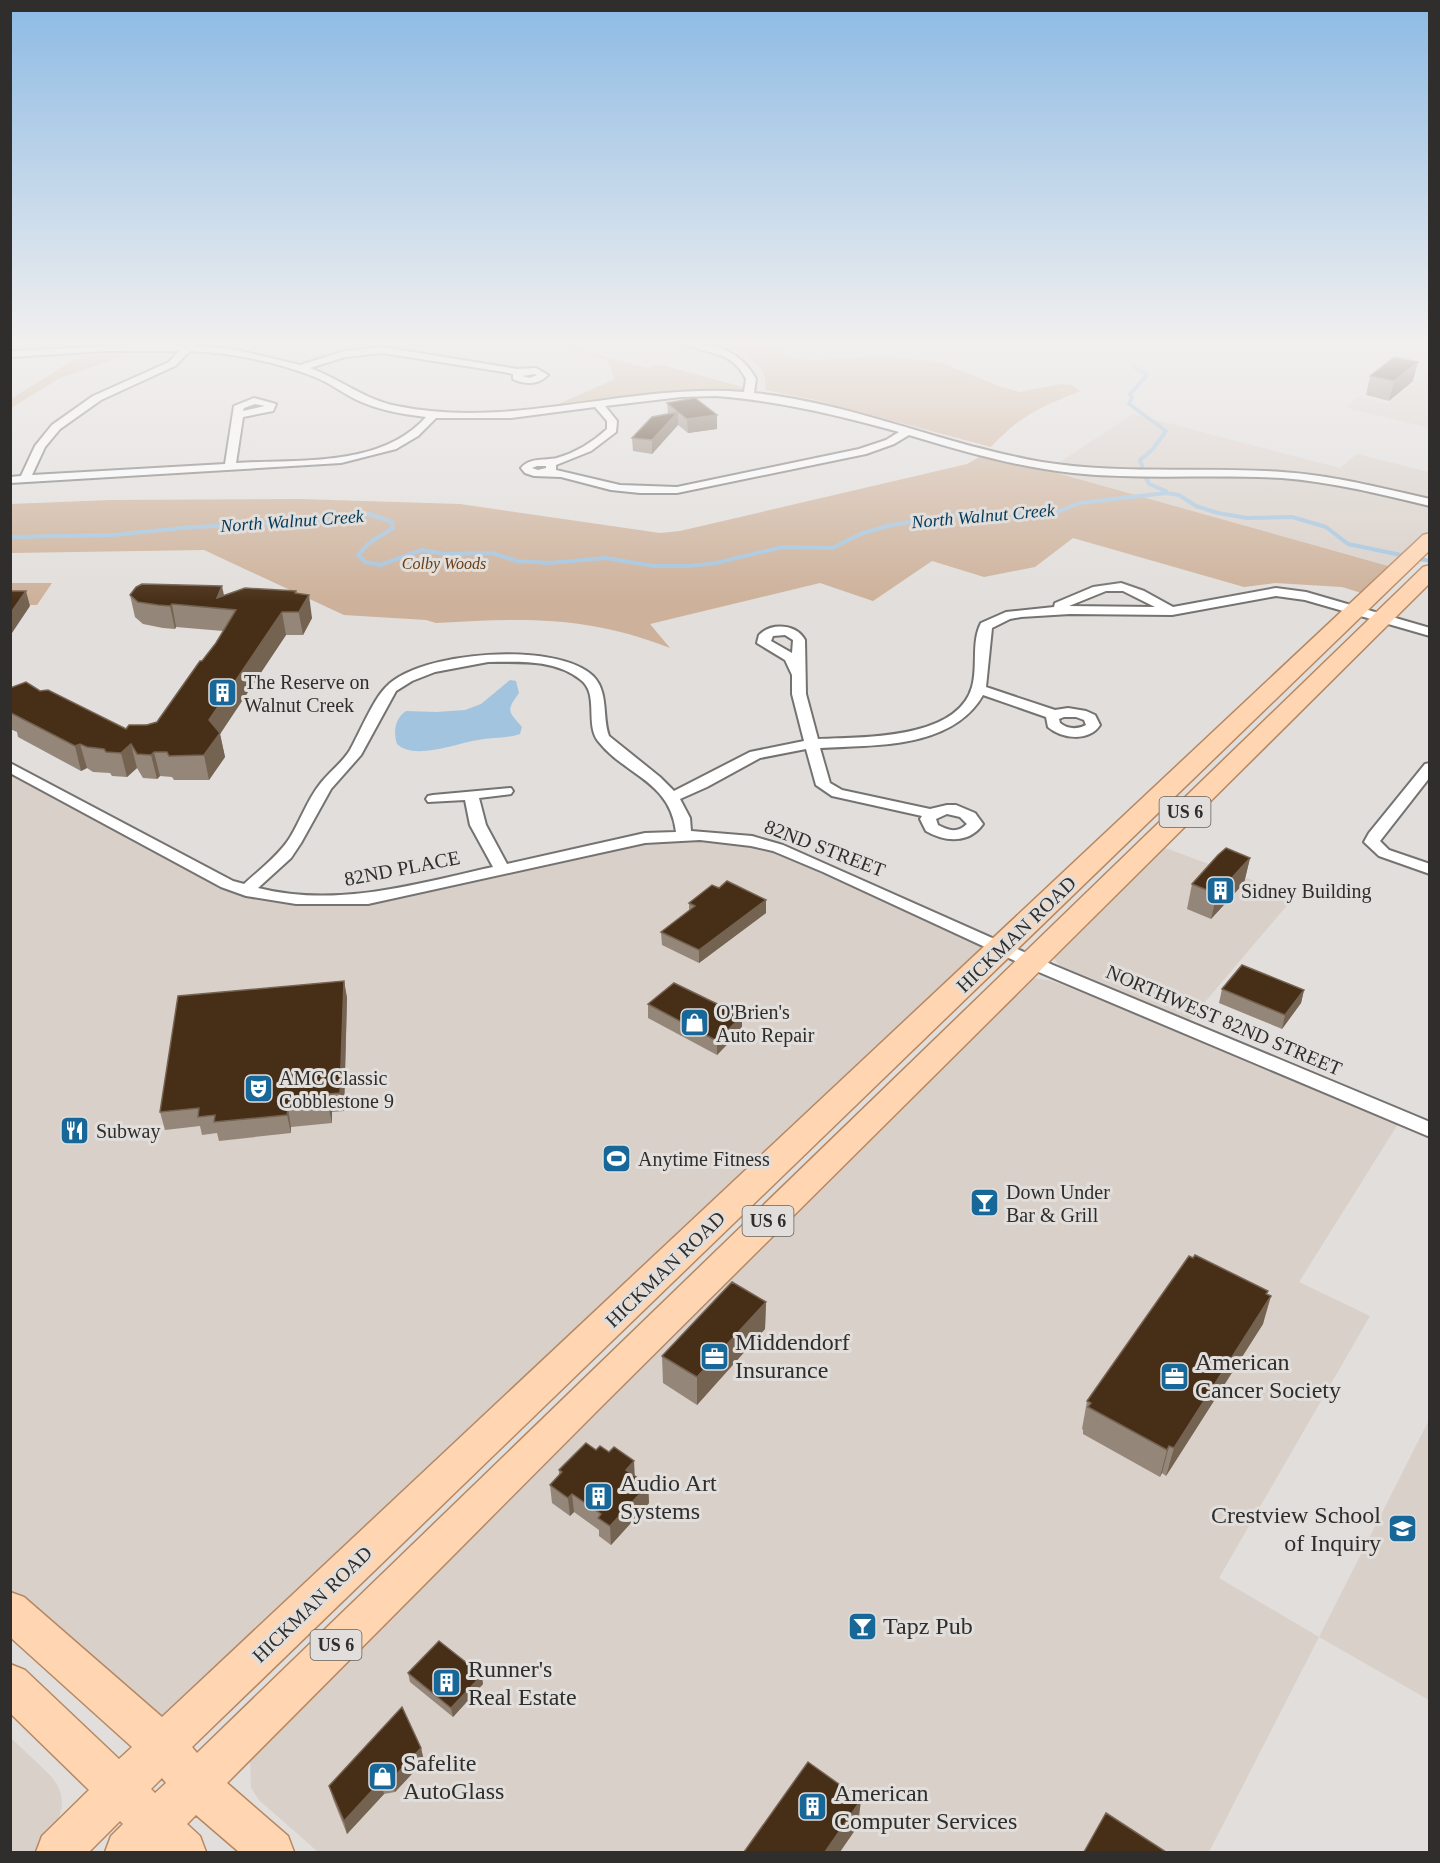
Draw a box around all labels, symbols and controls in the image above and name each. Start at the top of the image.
water label: North Walnut Creek [910,500,1056,532]
water label: North Walnut Creek [219,506,365,536]
park label: Colby Woods [402,555,486,573]
place label: The Reserve on Walnut Creek [244,671,370,716]
building icon: The Reserve on Walnut Creek [207,677,239,709]
road number: US 6 [1160,797,1210,827]
street label: 82ND STREET [762,815,888,881]
street label: 82ND PLACE [342,846,462,890]
street label: HICKMAN ROAD [952,871,1080,997]
building icon: Sidney Building [1204,875,1236,907]
place label: Sidney Building [1241,880,1372,903]
street label: NORTHWEST 82ND STREET [1103,960,1345,1080]
place label: O'Brien's Auto Repair [716,1001,815,1047]
shop icon: O'Brien's Auto Repair [679,1007,711,1039]
place label: AMC Classic Cobblestone 9 [279,1067,394,1112]
theatre icon: AMC Classic Cobblestone 9 [242,1073,274,1105]
restaurant icon: Subway [59,1115,91,1147]
place label: Subway [96,1120,160,1143]
sports icon: Anytime Fitness [601,1143,633,1175]
place label: Anytime Fitness [638,1148,770,1171]
place label: Down Under Bar & Grill [1006,1181,1110,1226]
bar icon: Down Under Bar & Grill [969,1187,1001,1219]
street label: HICKMAN ROAD [601,1206,729,1332]
road number: US 6 [742,1206,794,1236]
place label: Middendorf Insurance [735,1329,850,1383]
office icon: Middendorf Insurance [698,1340,730,1372]
place label: American Cancer Society [1195,1349,1341,1403]
office icon: American Cancer Society [1158,1360,1190,1392]
place label: Audio Art Systems [620,1470,717,1524]
building icon: Audio Art Systems [583,1481,615,1513]
place label: Crestview School of Inquiry [1211,1502,1381,1556]
school or university icon: Crestview School of Inquiry [1386,1513,1418,1545]
street label: HICKMAN ROAD [248,1541,376,1667]
bar icon: Tapz Pub [846,1610,878,1642]
place label: Tapz Pub [883,1613,973,1639]
road number: US 6 [310,1630,362,1660]
place label: Runner's Real Estate [468,1656,577,1710]
building icon: Runner's Real Estate [431,1667,463,1699]
place label: Safelite AutoGlass [403,1750,504,1804]
shop icon: Safelite AutoGlass [366,1761,398,1793]
place label: American Computer Services [834,1780,1017,1834]
building icon: American Computer Services [797,1791,829,1823]

